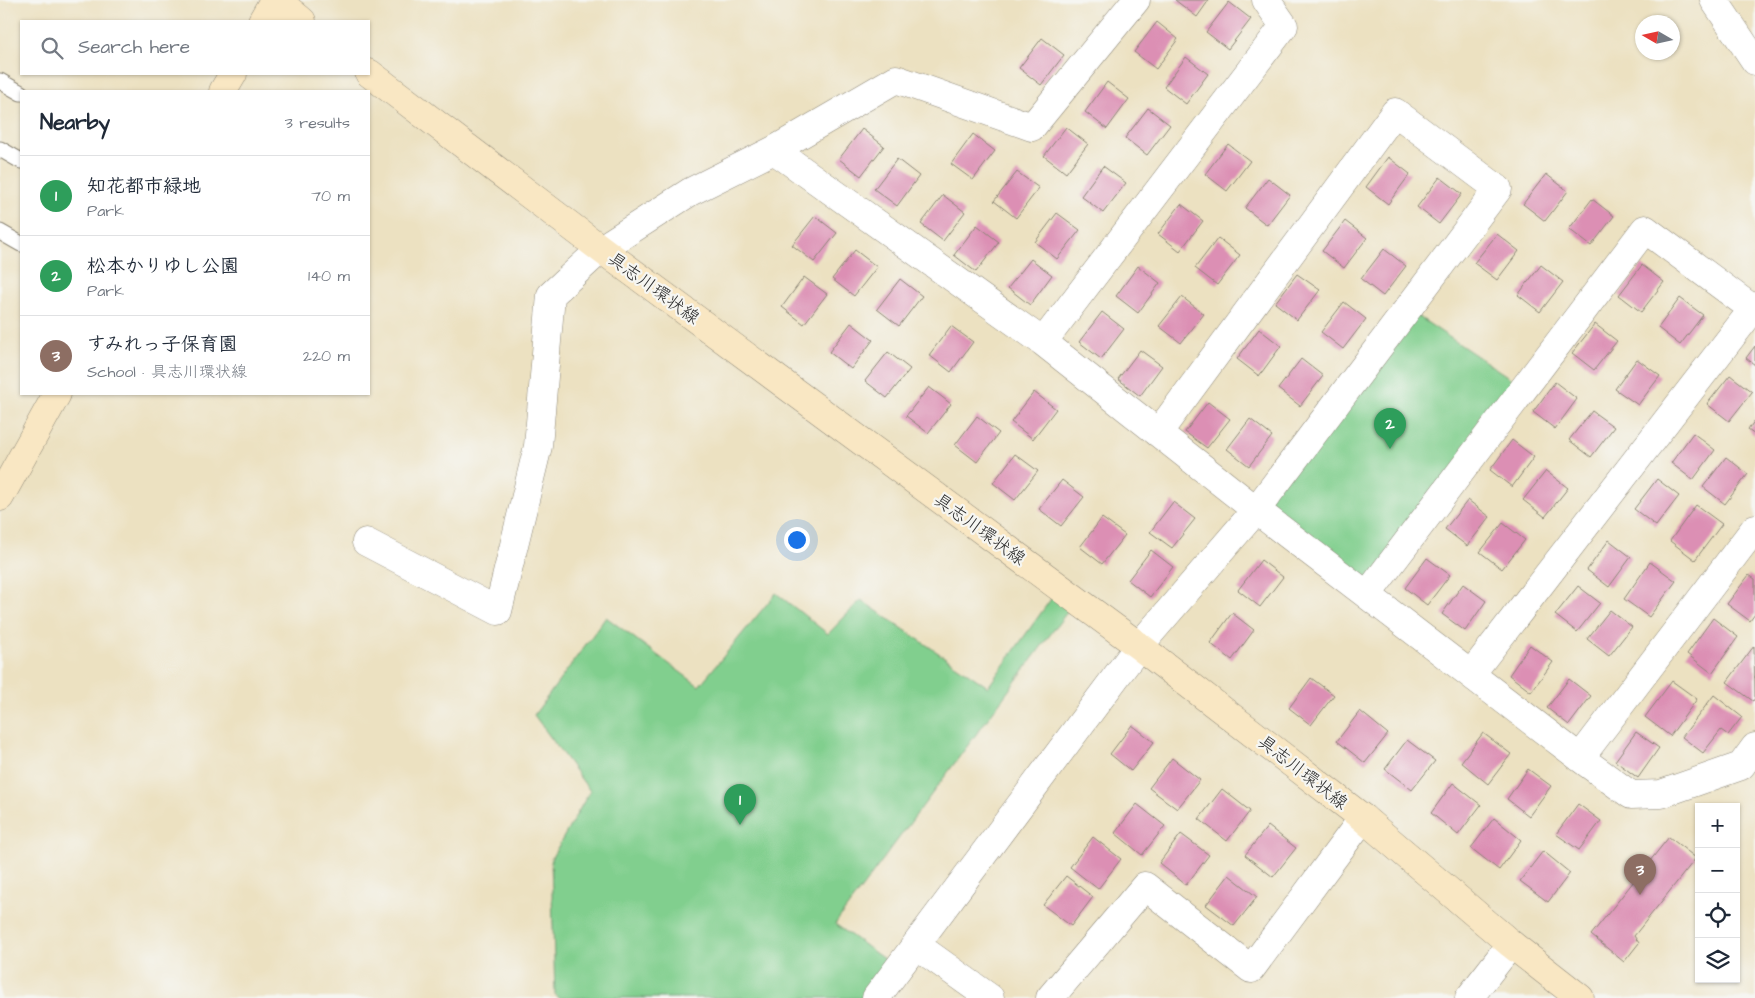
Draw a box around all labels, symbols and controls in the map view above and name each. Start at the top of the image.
north arrow [1635,15,1680,60]
search box [20,20,370,75]
icon: search [38,34,66,62]
text: Search here [78,34,190,61]
text: Nearby [40,108,110,137]
text: 3 results [285,112,350,134]
text: 知花都市緑地 [87,173,201,200]
text: 1 [55,185,57,207]
text: 70 m [311,185,350,207]
text: Park [87,200,124,222]
street label: 具志川環状線 [603,247,705,330]
text: 松本かりゆし公園 [87,253,239,280]
text: 2 [51,265,61,287]
text: 140 m [308,265,350,287]
text: Park [87,280,124,302]
text: すみれっ子保育園 [87,331,237,358]
text: 3 [52,345,60,367]
text: 220 m [303,345,350,367]
text: School · 具志川環状線 [87,361,247,383]
pin: 2 [1374,408,1406,449]
street label: 具志川環状線 [929,488,1031,571]
your location [784,527,810,553]
street label: 具志川環状線 [1252,729,1353,815]
pin: 1 [724,784,756,825]
map controls [1695,803,1740,983]
button: + [1695,803,1740,848]
button: − [1695,848,1740,893]
pin: 3 [1624,854,1656,895]
button: locate [1695,893,1740,938]
button: layers [1695,938,1740,983]

